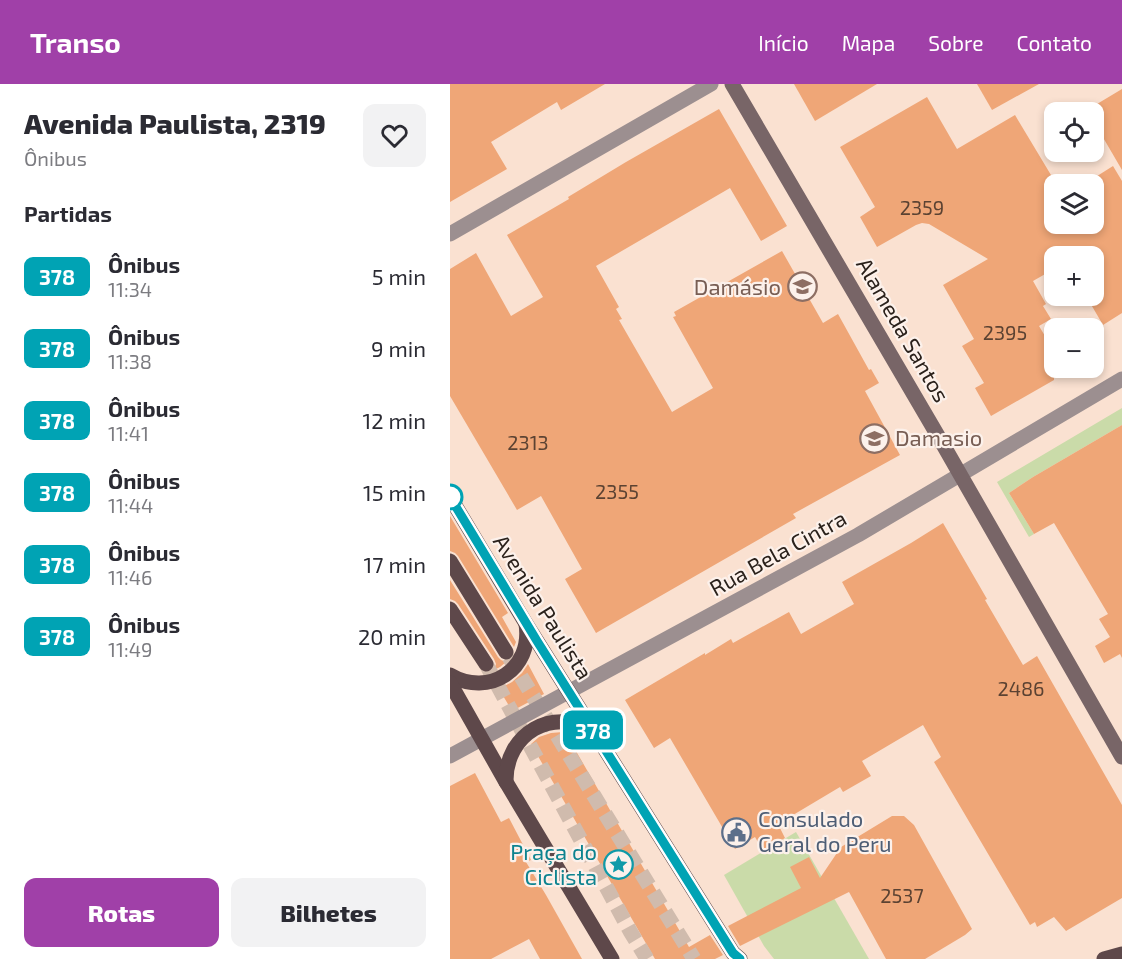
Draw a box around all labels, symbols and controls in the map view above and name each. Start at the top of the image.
text: Transo [30,25,121,59]
text: Início [758,30,809,55]
text: Mapa [842,30,895,55]
text: Sobre [928,30,983,55]
text: Contato [1016,30,1092,55]
map controls [1044,102,1104,378]
button: locate [1044,102,1104,162]
button: heart [363,104,426,167]
text: Avenida Paulista, 2319 [24,106,326,140]
text: Ônibus [24,146,87,170]
button: layers [1044,174,1104,234]
house number: 2359 [900,195,944,219]
text: Partidas [24,200,112,226]
button: + [1044,246,1104,306]
text: Ônibus [108,251,180,277]
street label: Alameda Santos [852,253,956,406]
text: 5 min [372,263,426,289]
text: 378 [39,264,75,289]
school or university icon: Damásio [786,271,818,303]
place label: Damásio [694,273,781,299]
text: 11:34 [108,277,152,301]
button: − [1044,318,1104,378]
house number: 2395 [983,320,1027,344]
text: Ônibus [108,323,180,349]
text: 9 min [371,335,426,361]
text: 378 [39,336,75,361]
text: 11:38 [108,349,152,373]
text: Ônibus [108,395,180,421]
text: 12 min [362,407,426,433]
text: 378 [39,408,75,433]
text: 11:41 [108,421,149,445]
school or university icon: Damasio [858,422,890,454]
place label: Damasio [895,424,982,450]
house number: 2313 [507,430,549,454]
text: Ônibus [108,467,180,493]
text: 15 min [363,479,426,505]
house number: 2355 [595,479,639,503]
text: 378 [39,480,75,505]
unlabelled marker [437,484,463,510]
text: 11:44 [108,493,153,517]
street label: Rua Bela Cintra [705,504,850,600]
street label: Avenida Paulista [489,529,599,684]
text: Ônibus [108,539,180,565]
text: 17 min [364,551,426,577]
text: 378 [39,552,75,577]
text: 11:46 [108,565,152,589]
text: Ônibus [108,611,180,637]
text: 20 min [358,623,426,649]
text: 378 [39,624,75,649]
text: 11:49 [108,637,152,661]
house number: 2486 [997,676,1045,700]
line badge: 378 [558,710,628,750]
text: 378 [575,718,611,743]
place label: Consulado Geral do Peru [758,805,891,856]
public building icon: Consulado Geral do Peru [721,816,753,848]
place label: Praça do Ciclista [510,838,597,889]
place icon: Praça do Ciclista [602,849,634,881]
button: Rotas [24,878,219,947]
button: Bilhetes [231,878,426,947]
house number: 2537 [880,883,924,907]

